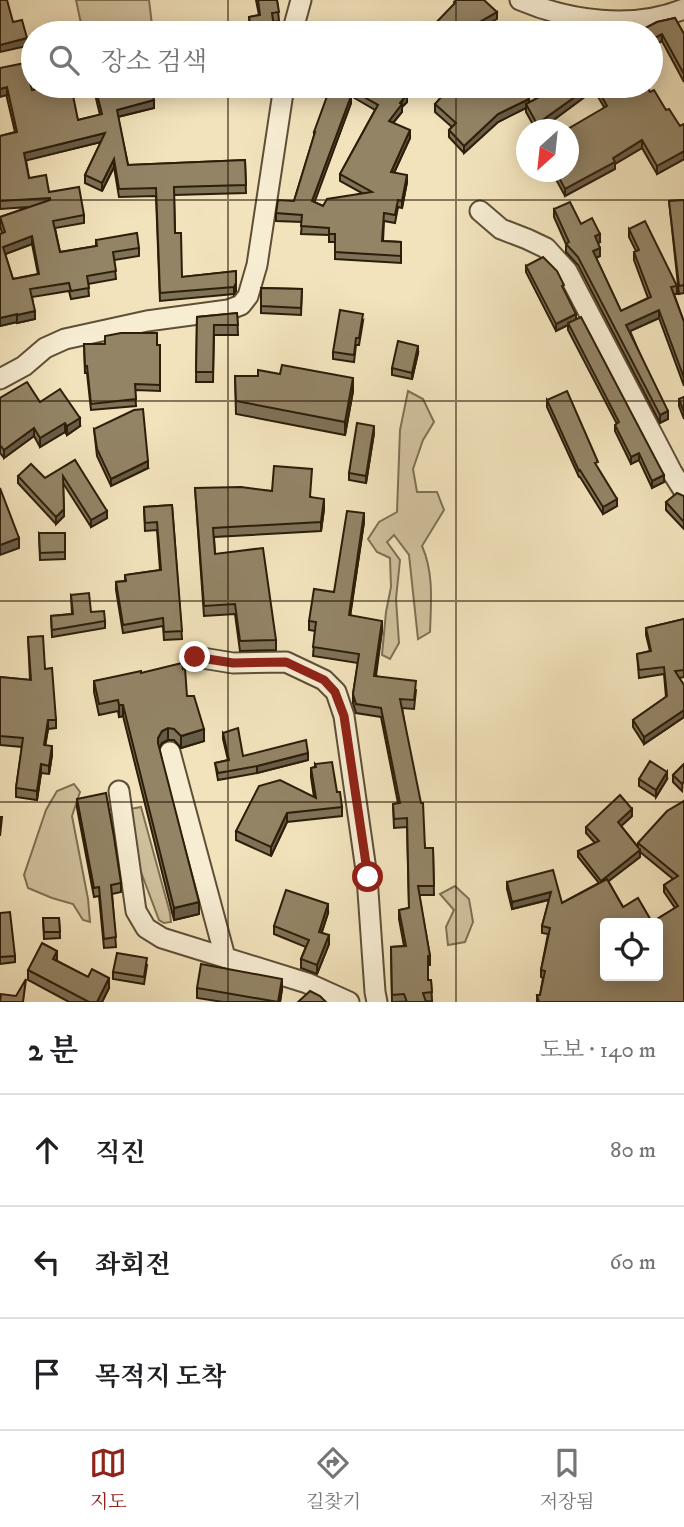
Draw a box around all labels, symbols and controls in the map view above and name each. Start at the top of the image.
search box [21,21,663,98]
icon: search [45,41,83,79]
text: 장소 검색 [101,46,207,79]
north arrow [516,119,579,182]
route end [179,641,210,672]
route start [352,861,383,892]
map controls [600,918,663,981]
button: locate [600,918,663,981]
text: 2 분 [28,1033,78,1070]
text: 도보 · 140 m [540,1036,656,1065]
icon: ahead [28,1131,66,1169]
text: 80 m [610,1136,656,1165]
text: 직진 [95,1137,145,1170]
icon: left [28,1243,66,1281]
text: 60 m [609,1248,656,1277]
text: 좌회전 [95,1249,170,1282]
icon: arrive [28,1355,66,1393]
text: 목적지 도착 [95,1361,226,1394]
tab: 지도 [89,1444,127,1514]
tab: 길찾기 [306,1444,361,1514]
tab: 저장됨 [540,1444,595,1514]

